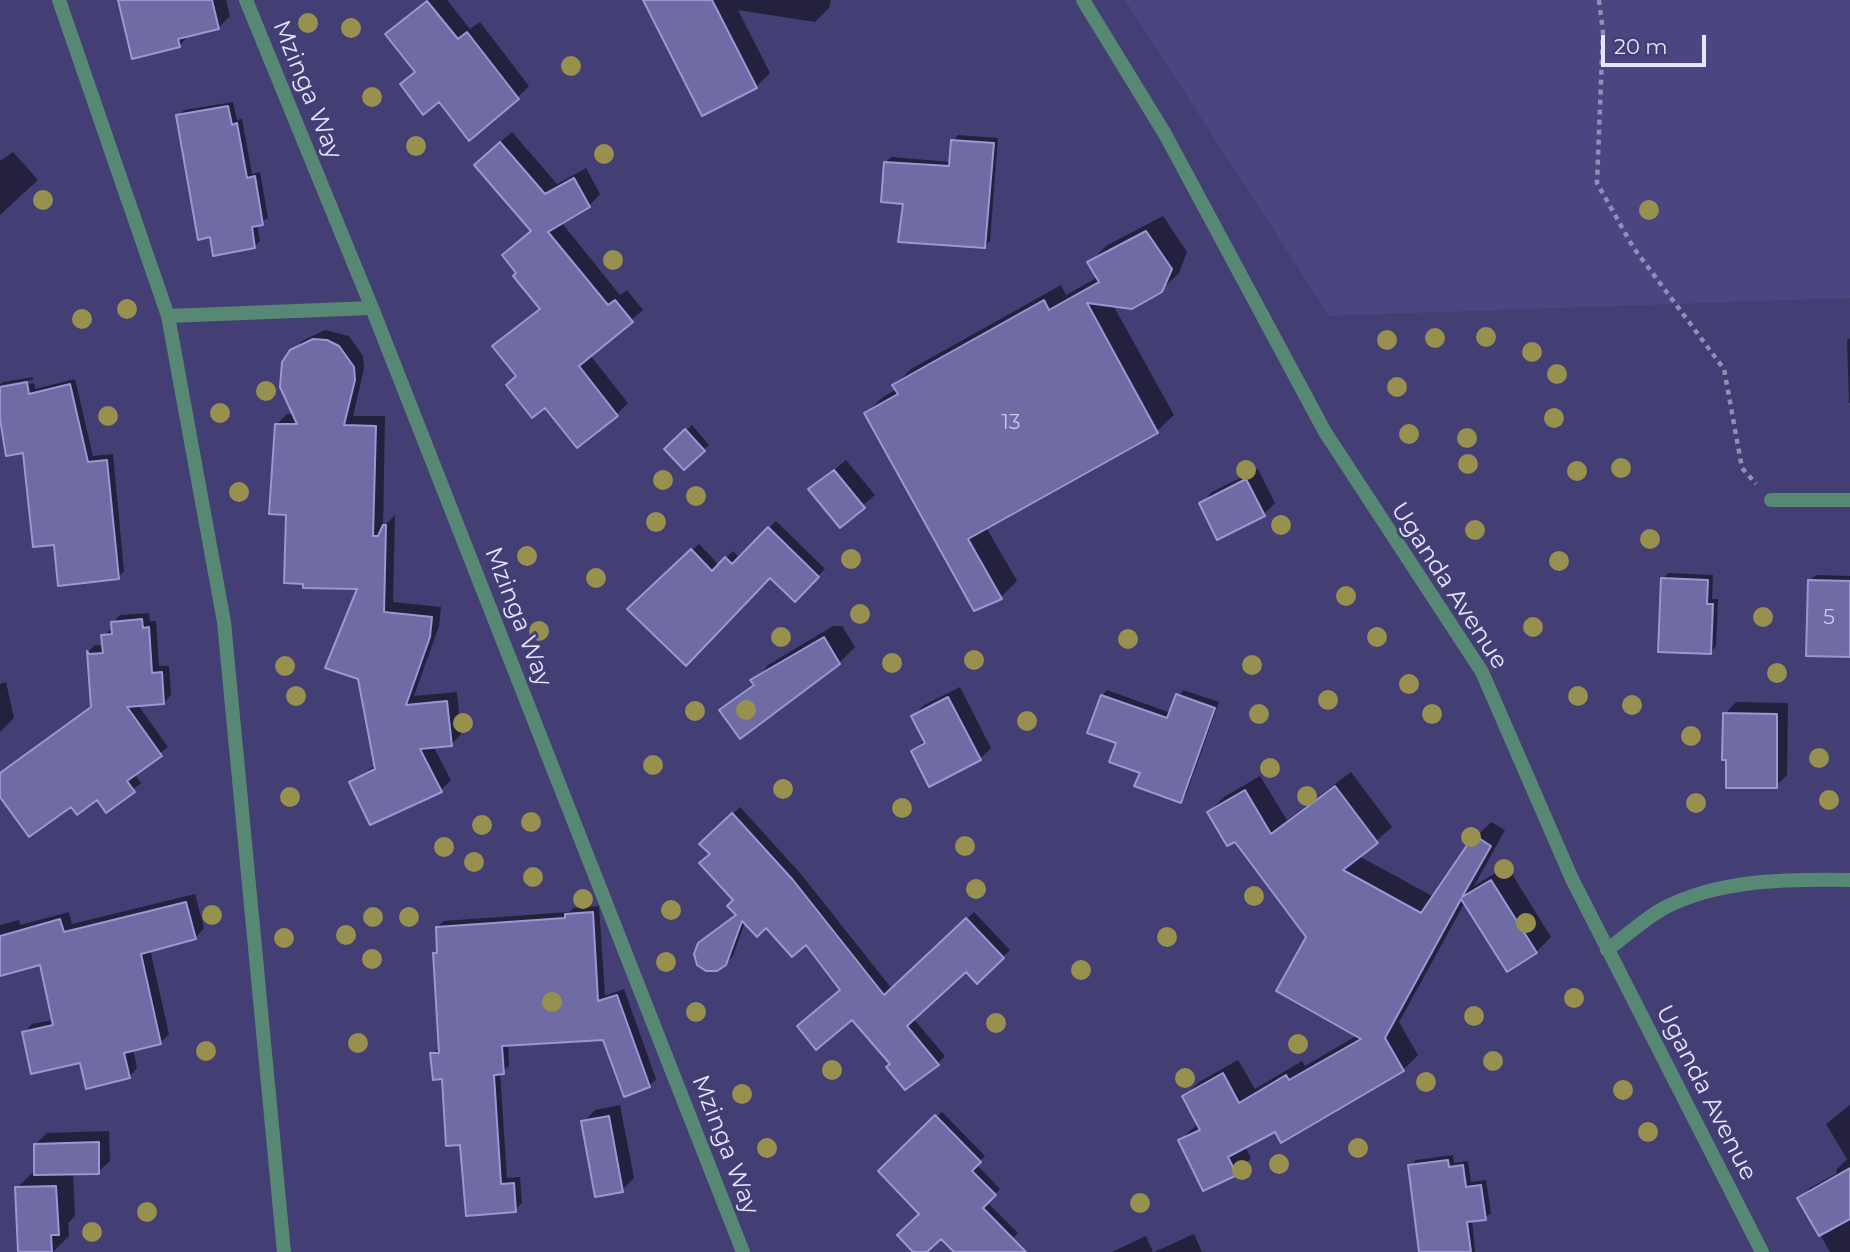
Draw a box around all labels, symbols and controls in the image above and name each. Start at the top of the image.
street label: Mzinga Way [266,17,348,163]
scale bar [1605,21,1710,65]
text: 20 m [1614,34,1668,59]
house number: 13 [1001,410,1021,436]
street label: Uganda Avenue [1384,497,1514,675]
street label: Mzinga Way [478,543,558,691]
house number: 5 [1823,605,1835,631]
street label: Uganda Avenue [1649,1000,1763,1186]
street label: Mzinga Way [685,1071,765,1219]

